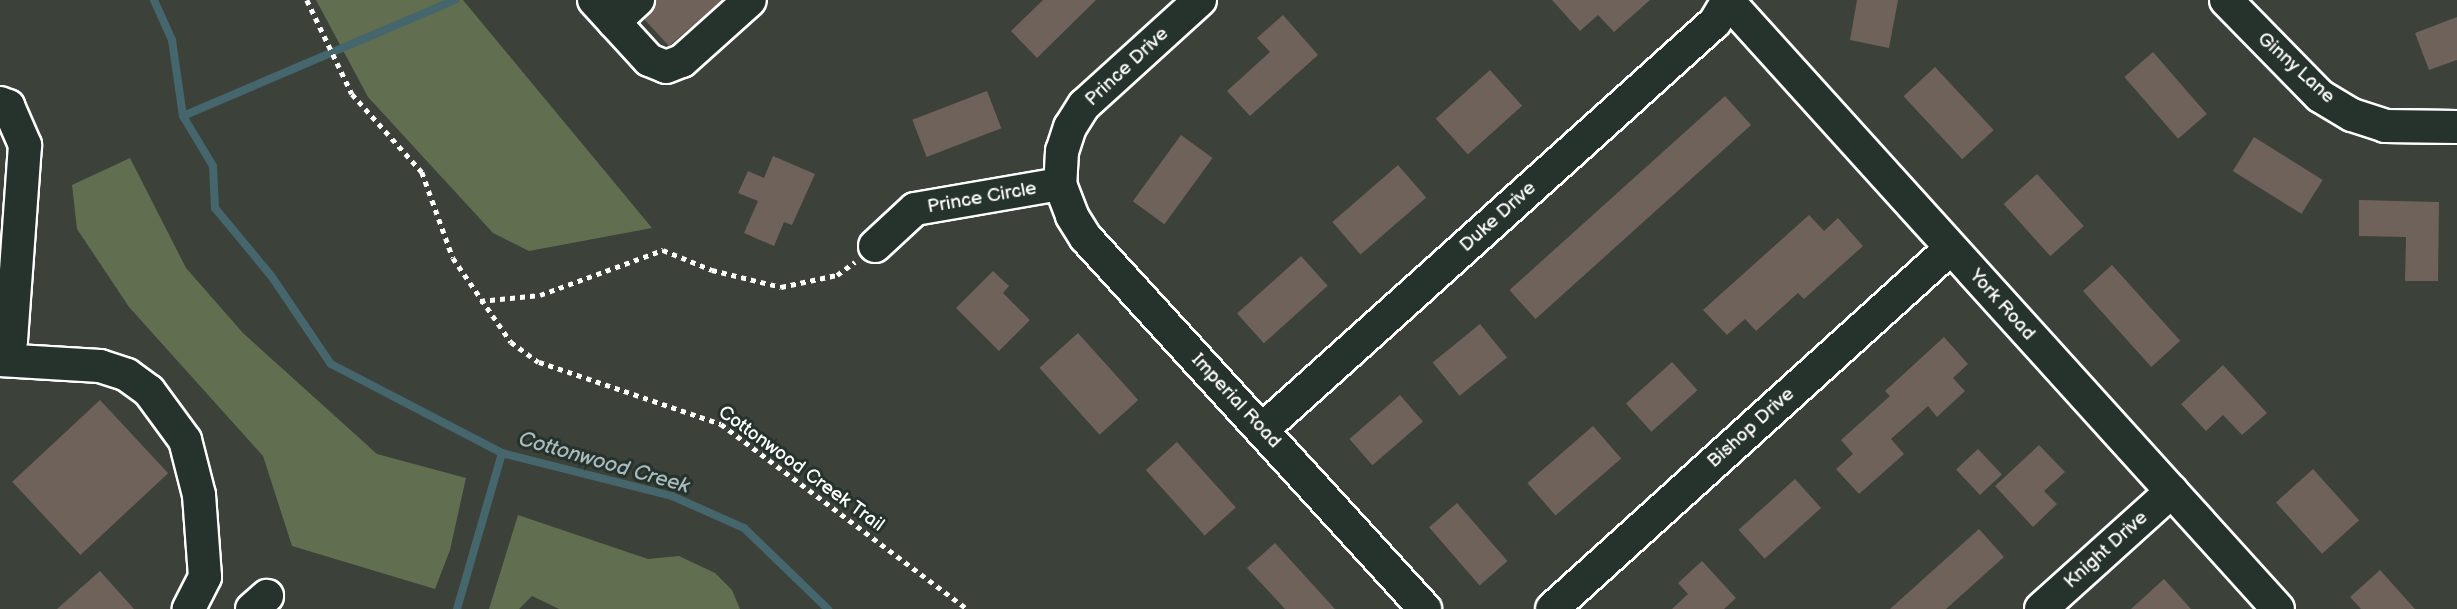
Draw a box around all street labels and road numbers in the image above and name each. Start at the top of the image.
street label: Prince Drive [1081,23,1173,111]
street label: Ginny Lane [2252,27,2340,109]
street label: Prince Circle [926,177,1038,219]
street label: Duke Drive [1455,177,1541,257]
street label: York Road [1964,265,2040,345]
street label: Imperial Road [1186,349,1286,453]
street label: Bishop Drive [1703,383,1799,473]
street label: Cottonwood Creek Trail [713,401,889,537]
street label: Knight Drive [2060,507,2152,593]

